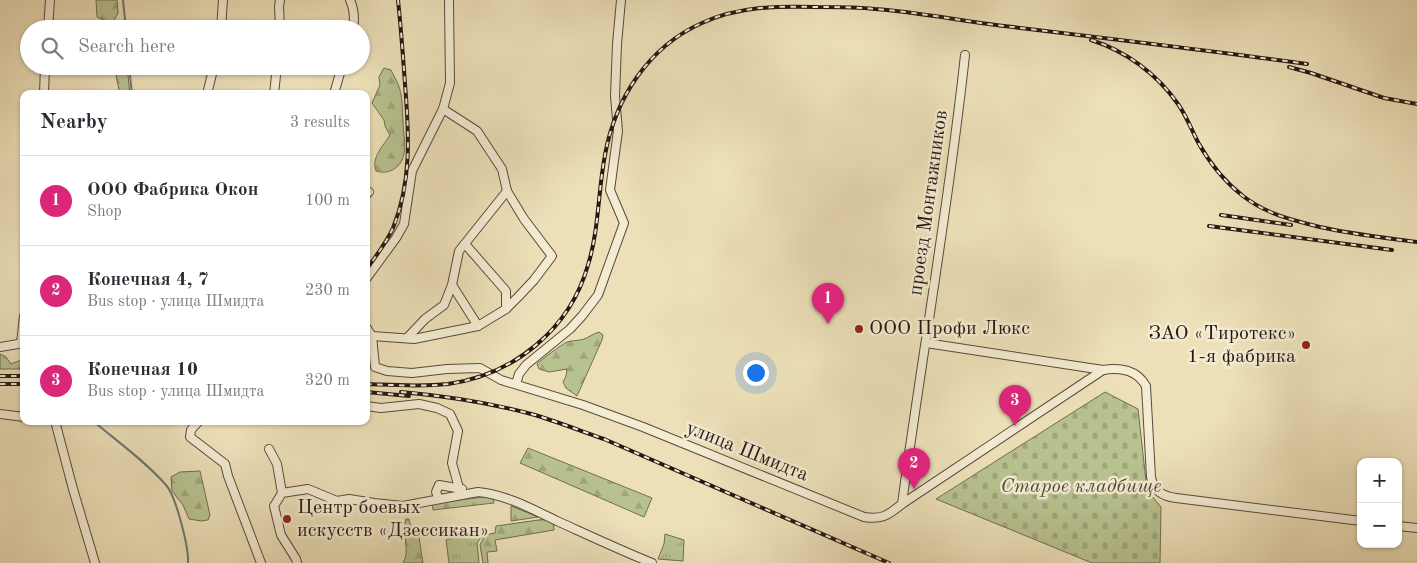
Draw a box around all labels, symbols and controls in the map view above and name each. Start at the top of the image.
search box [20,20,370,75]
icon: search [38,34,66,62]
text: Search here [78,38,175,57]
street label: проезд Монтажников [906,109,952,297]
text: Nearby [40,112,108,133]
text: 3 results [290,115,350,131]
text: ООО Фабрика Окон [87,181,258,200]
text: 1 [51,193,61,209]
text: 100 m [305,193,350,209]
text: Shop [87,204,122,220]
text: Конечная 4, 7 [87,271,209,290]
text: 2 [51,283,61,299]
text: 230 m [305,283,350,299]
pin: 1 [812,283,844,324]
text: Bus stop · улица Шмидта [87,294,264,310]
place label: ООО Профи Люкс [869,319,1030,339]
marker: ООО Профи Люкс [853,323,865,335]
place label: ЗАО «Тиротекс» 1-я фабрика [1148,324,1296,367]
marker: ЗАО «Тиротекс» 1-я фабрика [1300,339,1312,351]
your location [743,360,769,386]
text: Конечная 10 [87,361,198,380]
text: 3 [51,373,61,389]
text: 320 m [305,373,350,389]
text: Bus stop · улица Шмидта [87,384,264,400]
pin: 3 [999,385,1031,426]
street label: улица Шмидта [683,418,811,486]
pin: 2 [898,448,930,489]
map controls [1357,458,1402,548]
button: + [1357,458,1402,503]
park label: Старое кладбище [1000,477,1162,497]
place label: Центр боевых искусств «Дзессикан» [297,498,489,541]
button: − [1357,503,1402,548]
marker: Центр боевых искусств «Дзессикан» [281,513,293,525]

